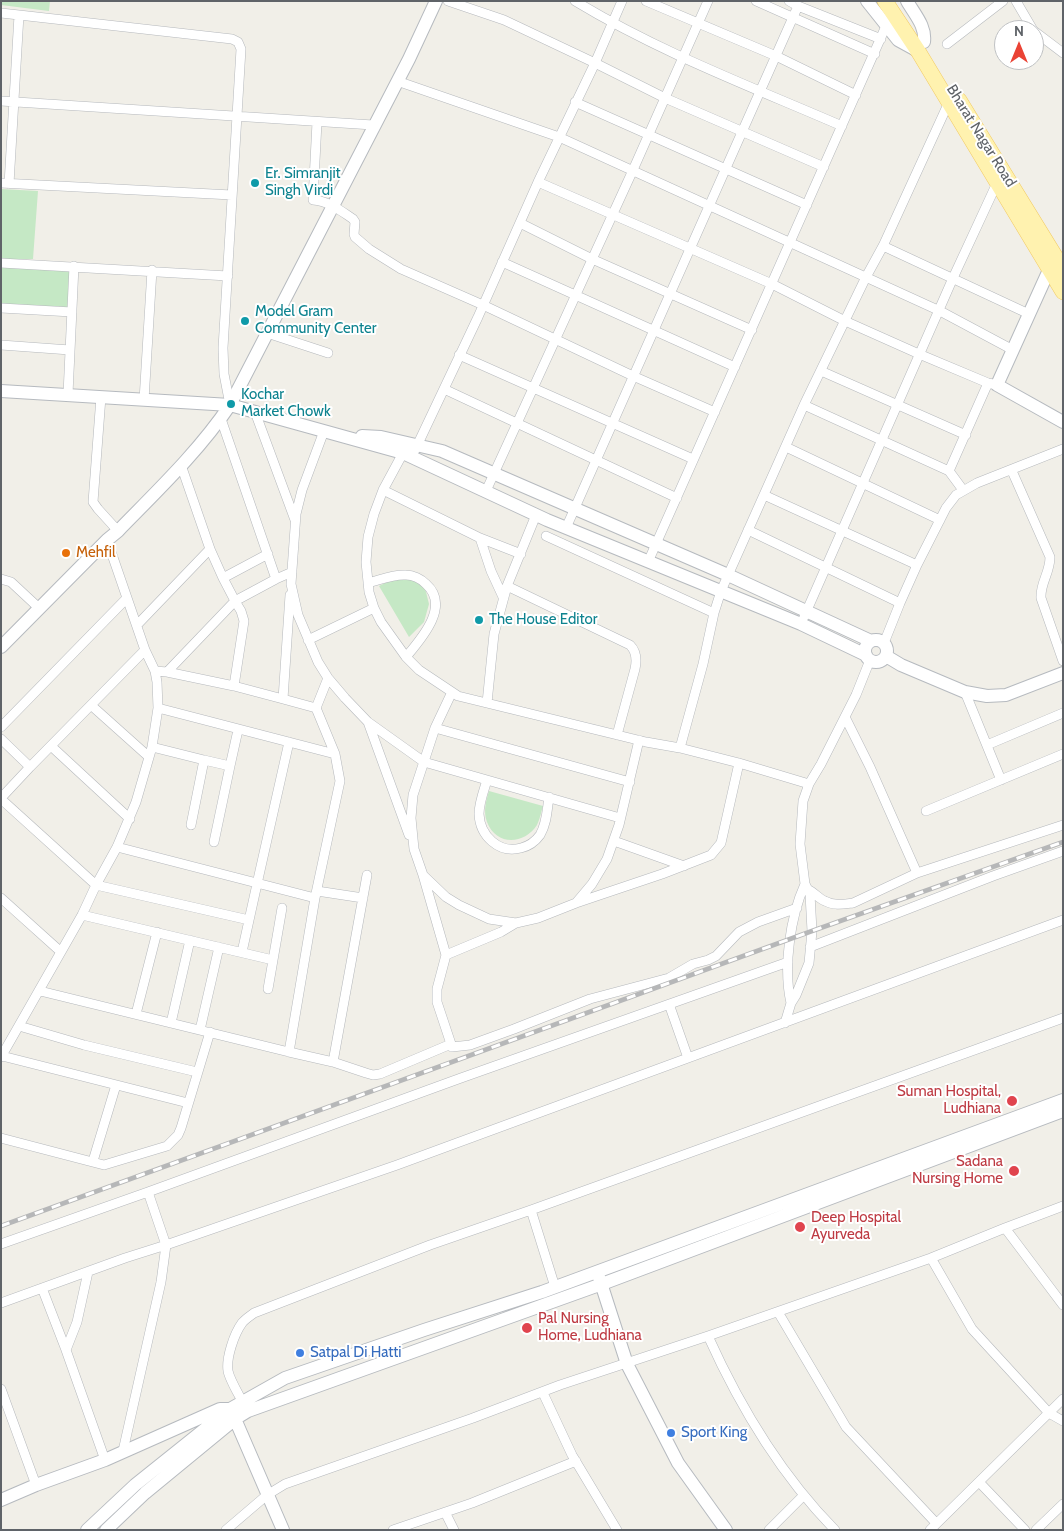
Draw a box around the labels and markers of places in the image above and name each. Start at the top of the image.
place label: Er. Simranjit Singh Virdi [265,165,341,200]
marker: Er. Simranjit Singh Virdi [249,177,261,189]
place label: Model Gram Community Center [255,303,376,338]
marker: Model Gram Community Center [239,315,251,327]
place label: Kochar Market Chowk [241,386,331,421]
marker: Kochar Market Chowk [225,398,237,410]
place label: Mehfil [76,544,115,562]
marker: Mehfil [60,547,72,559]
place label: The House Editor [489,611,597,629]
marker: The House Editor [473,614,485,626]
place label: Suman Hospital, Ludhiana [897,1083,1001,1118]
marker: Suman Hospital, Ludhiana [1005,1094,1019,1108]
place label: Sadana Nursing Home [912,1153,1003,1188]
marker: Sadana Nursing Home [1007,1164,1021,1178]
place label: Deep Hospital Ayurveda [811,1209,901,1244]
marker: Deep Hospital Ayurveda [793,1220,807,1234]
place label: Pal Nursing Home, Ludhiana [538,1310,642,1345]
marker: Pal Nursing Home, Ludhiana [520,1321,534,1335]
place label: Satpal Di Hatti [310,1344,401,1362]
marker: Satpal Di Hatti [294,1347,306,1359]
place label: Sport King [681,1424,747,1442]
marker: Sport King [665,1427,677,1439]

